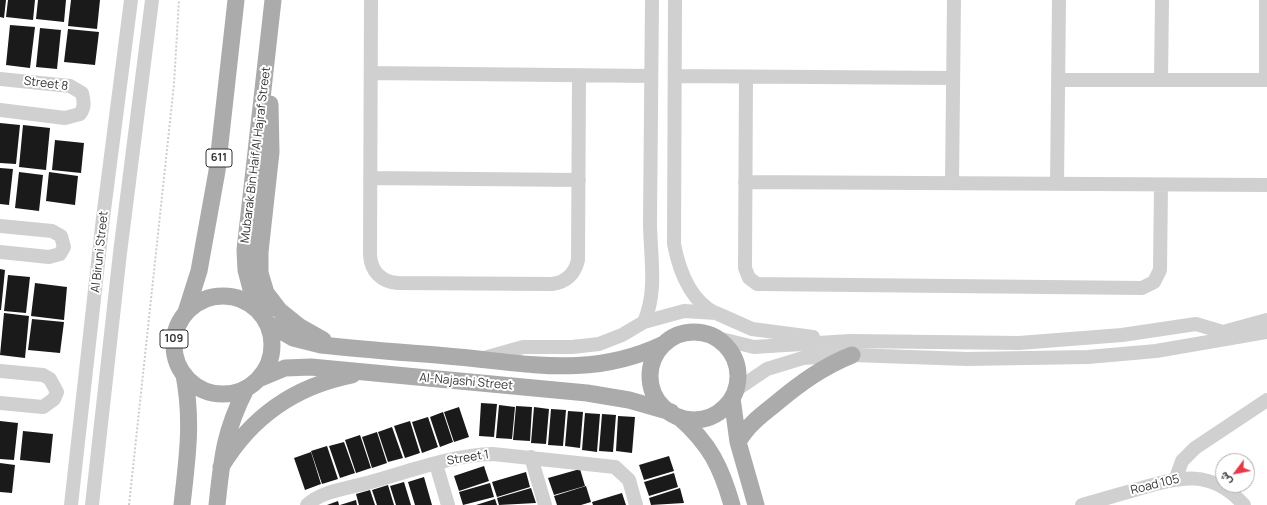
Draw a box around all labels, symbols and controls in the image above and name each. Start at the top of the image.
street label: Mubarak Bin Haif Al Hajraf Street [238,66,274,244]
street label: Street 8 [23,74,69,94]
road number: 611 [206,149,232,167]
street label: Al Biruni Street [89,210,111,294]
road number: 109 [160,330,188,348]
street label: Al-Najashi Street [419,371,513,393]
street label: Street 1 [446,448,490,468]
north arrow [1215,453,1255,493]
text: ش [1215,470,1235,489]
street label: Road 105 [1129,472,1181,498]

